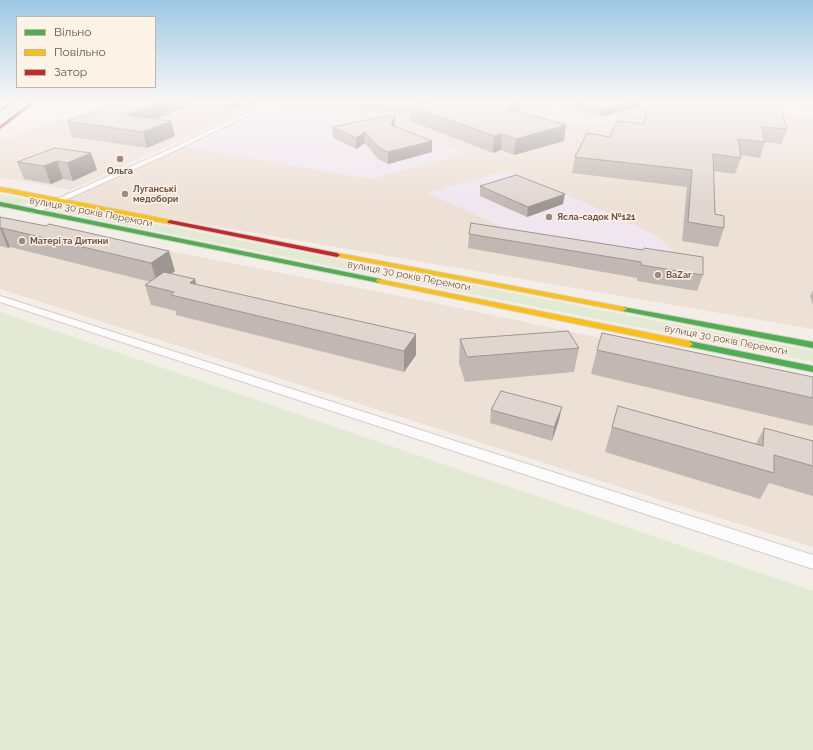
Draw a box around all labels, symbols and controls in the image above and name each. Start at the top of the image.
legend [16,16,156,88]
text: Вільно [54,25,91,39]
text: Повільно [54,45,106,59]
text: Затор [54,65,87,79]
marker: Ольга [115,154,125,164]
place label: Ольга [107,166,133,176]
place label: Луганські медобори [133,184,178,205]
marker: Луганські медобори [120,189,130,199]
street label: вулиця 30 років Перемоги [28,194,154,230]
marker: Ясла-садок №121 [544,212,554,222]
place label: Ясла-садок №121 [557,212,635,222]
marker: Матері та Дитини [17,236,27,246]
place label: Матері та Дитини [30,236,108,246]
street label: вулиця 30 років Перемоги [346,258,472,294]
marker: BaZar [653,270,663,280]
place label: BaZar [666,270,692,280]
street label: вулиця 30 років Перемоги [663,322,789,358]

